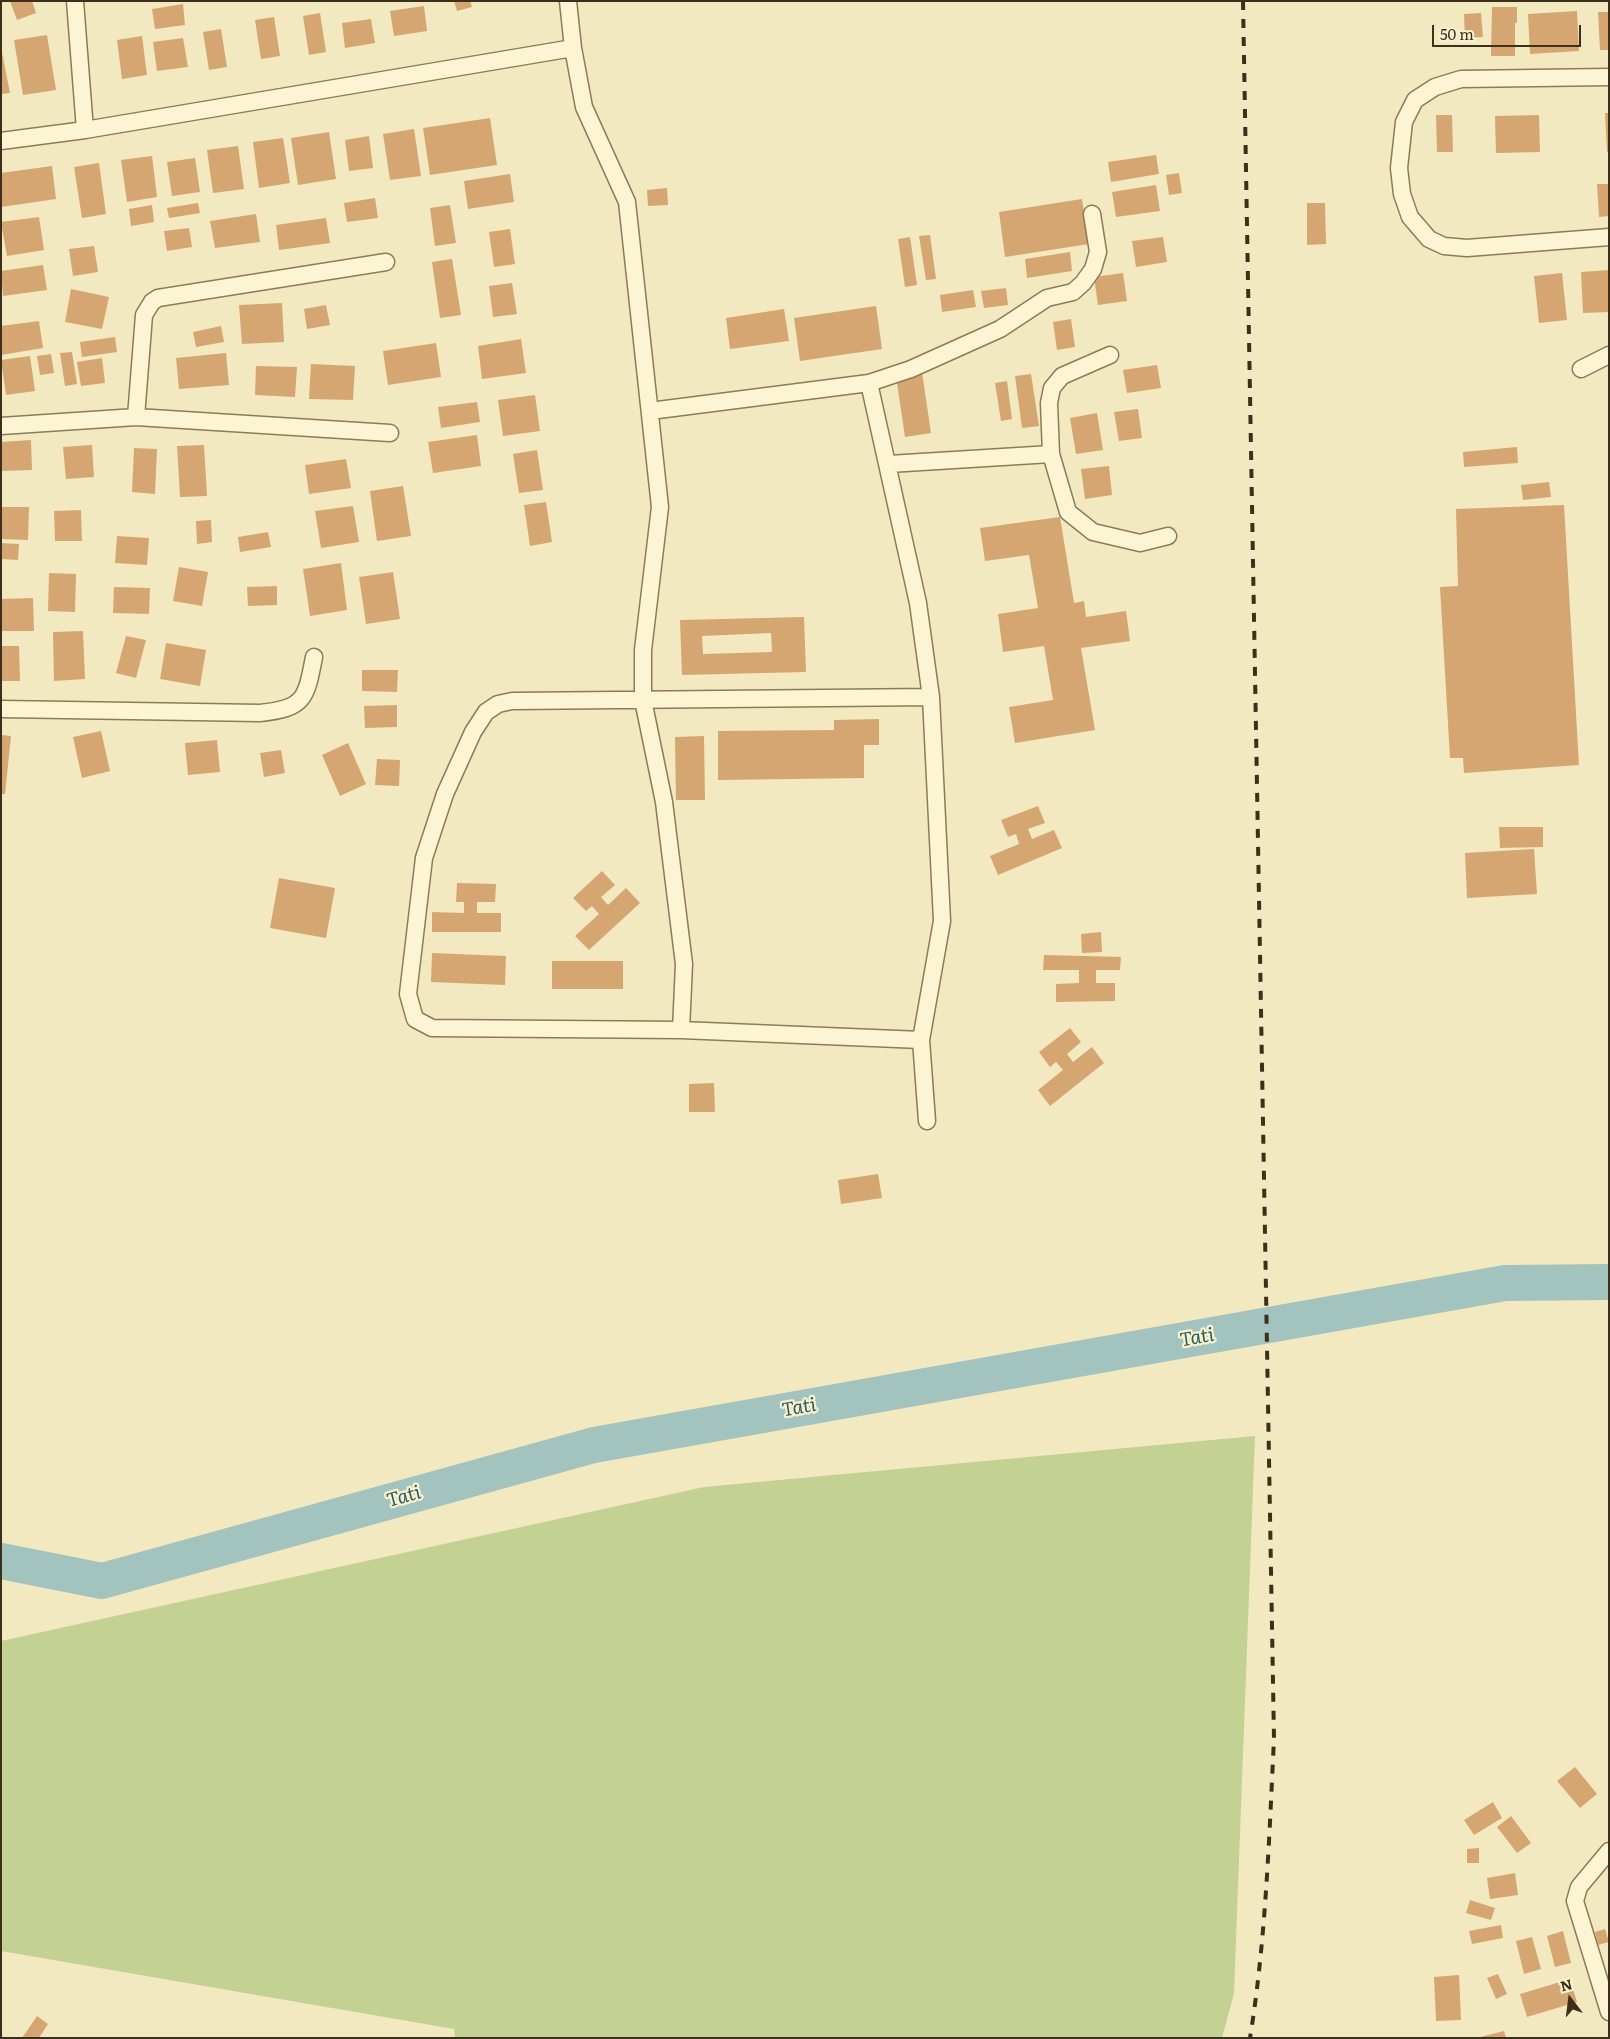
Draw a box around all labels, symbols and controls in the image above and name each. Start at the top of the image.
scale bar [1435,15,1584,47]
text: 50 m [1440,22,1474,45]
water label: Tati [1178,1324,1216,1352]
water label: Tati [780,1394,818,1422]
water label: Tati [384,1481,424,1513]
text: N [1558,1973,1574,1996]
north arrow [1545,1974,1595,2024]

